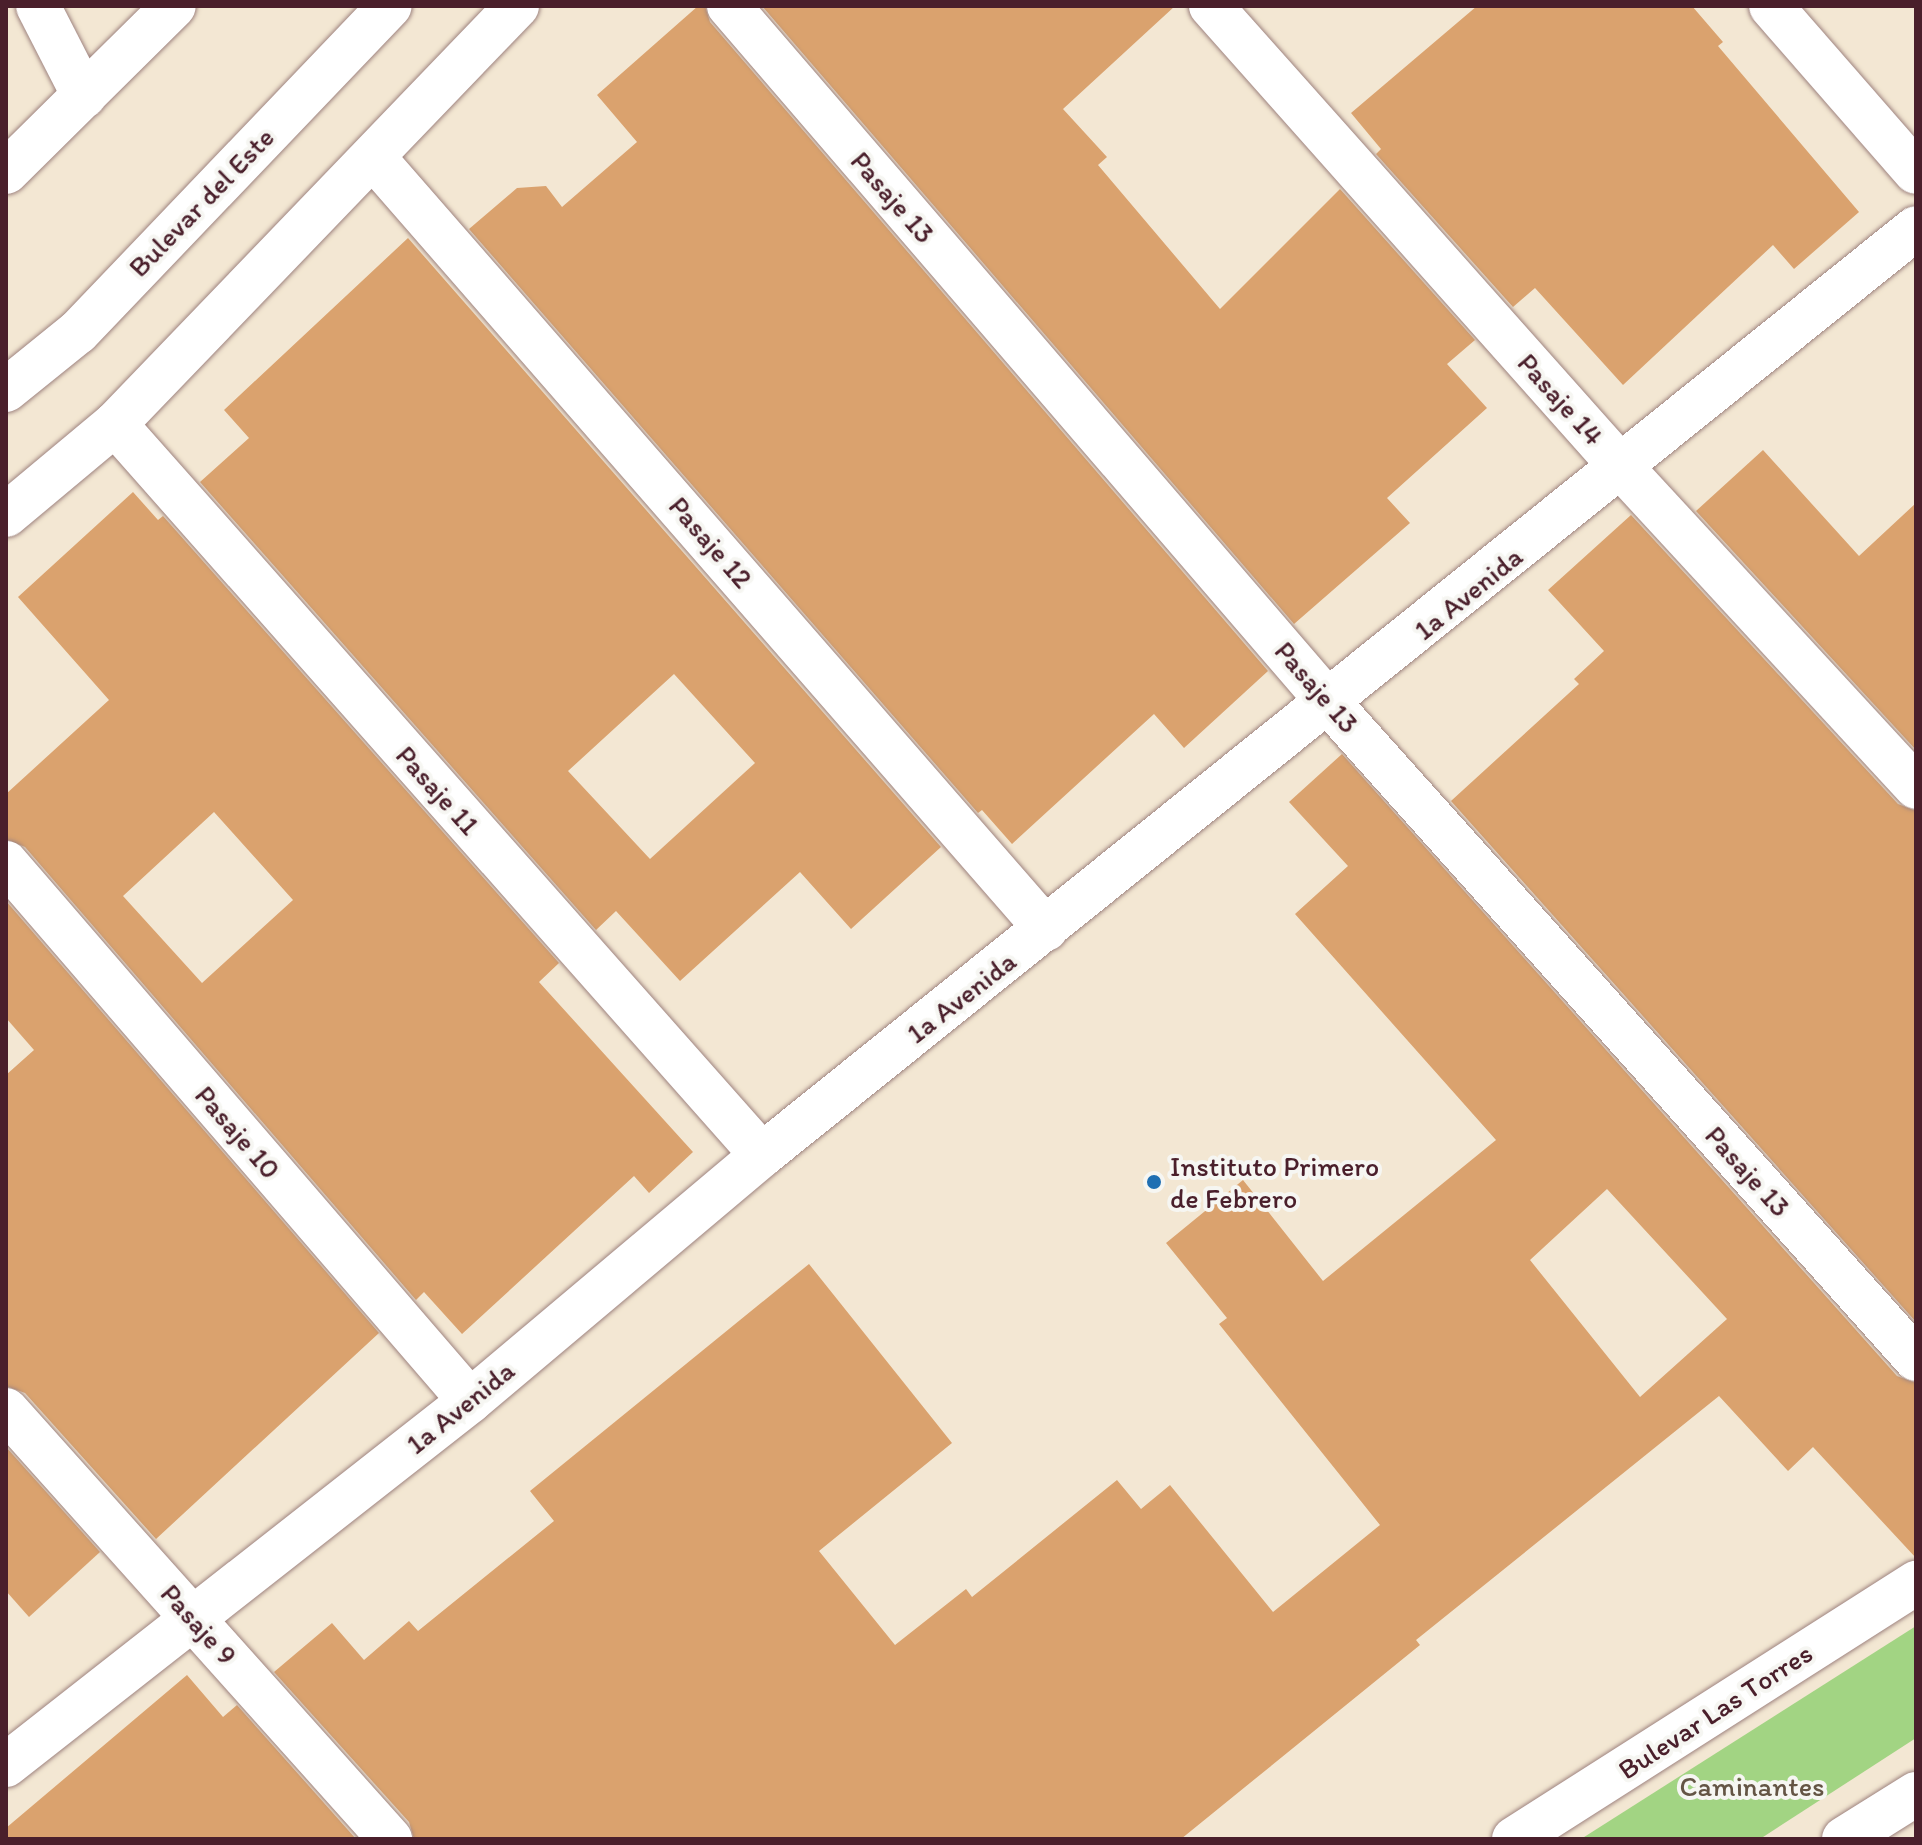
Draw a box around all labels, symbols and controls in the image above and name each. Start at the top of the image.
street label: Bulevar del Este [121,120,281,284]
street label: Pasaje 13 [844,144,942,250]
street label: Pasaje 14 [1511,346,1611,452]
street label: Pasaje 12 [662,489,760,595]
street label: 1a Avenida [1407,539,1529,647]
street label: Pasaje 13 [1268,634,1366,740]
street label: Pasaje 11 [389,738,487,842]
street label: 1a Avenida [900,944,1022,1050]
street label: Pasaje 10 [188,1078,288,1186]
street label: Pasaje 13 [1698,1119,1798,1223]
place label: Instituto Primero de Febrero [1170,1149,1379,1215]
marker: Instituto Primero de Febrero [1145,1173,1163,1191]
street label: 1a Avenida [399,1353,521,1461]
street label: Pasaje 9 [154,1577,244,1671]
street label: Bulevar Las Torres [1613,1636,1817,1786]
park label: Caminantes [1680,1769,1824,1803]

